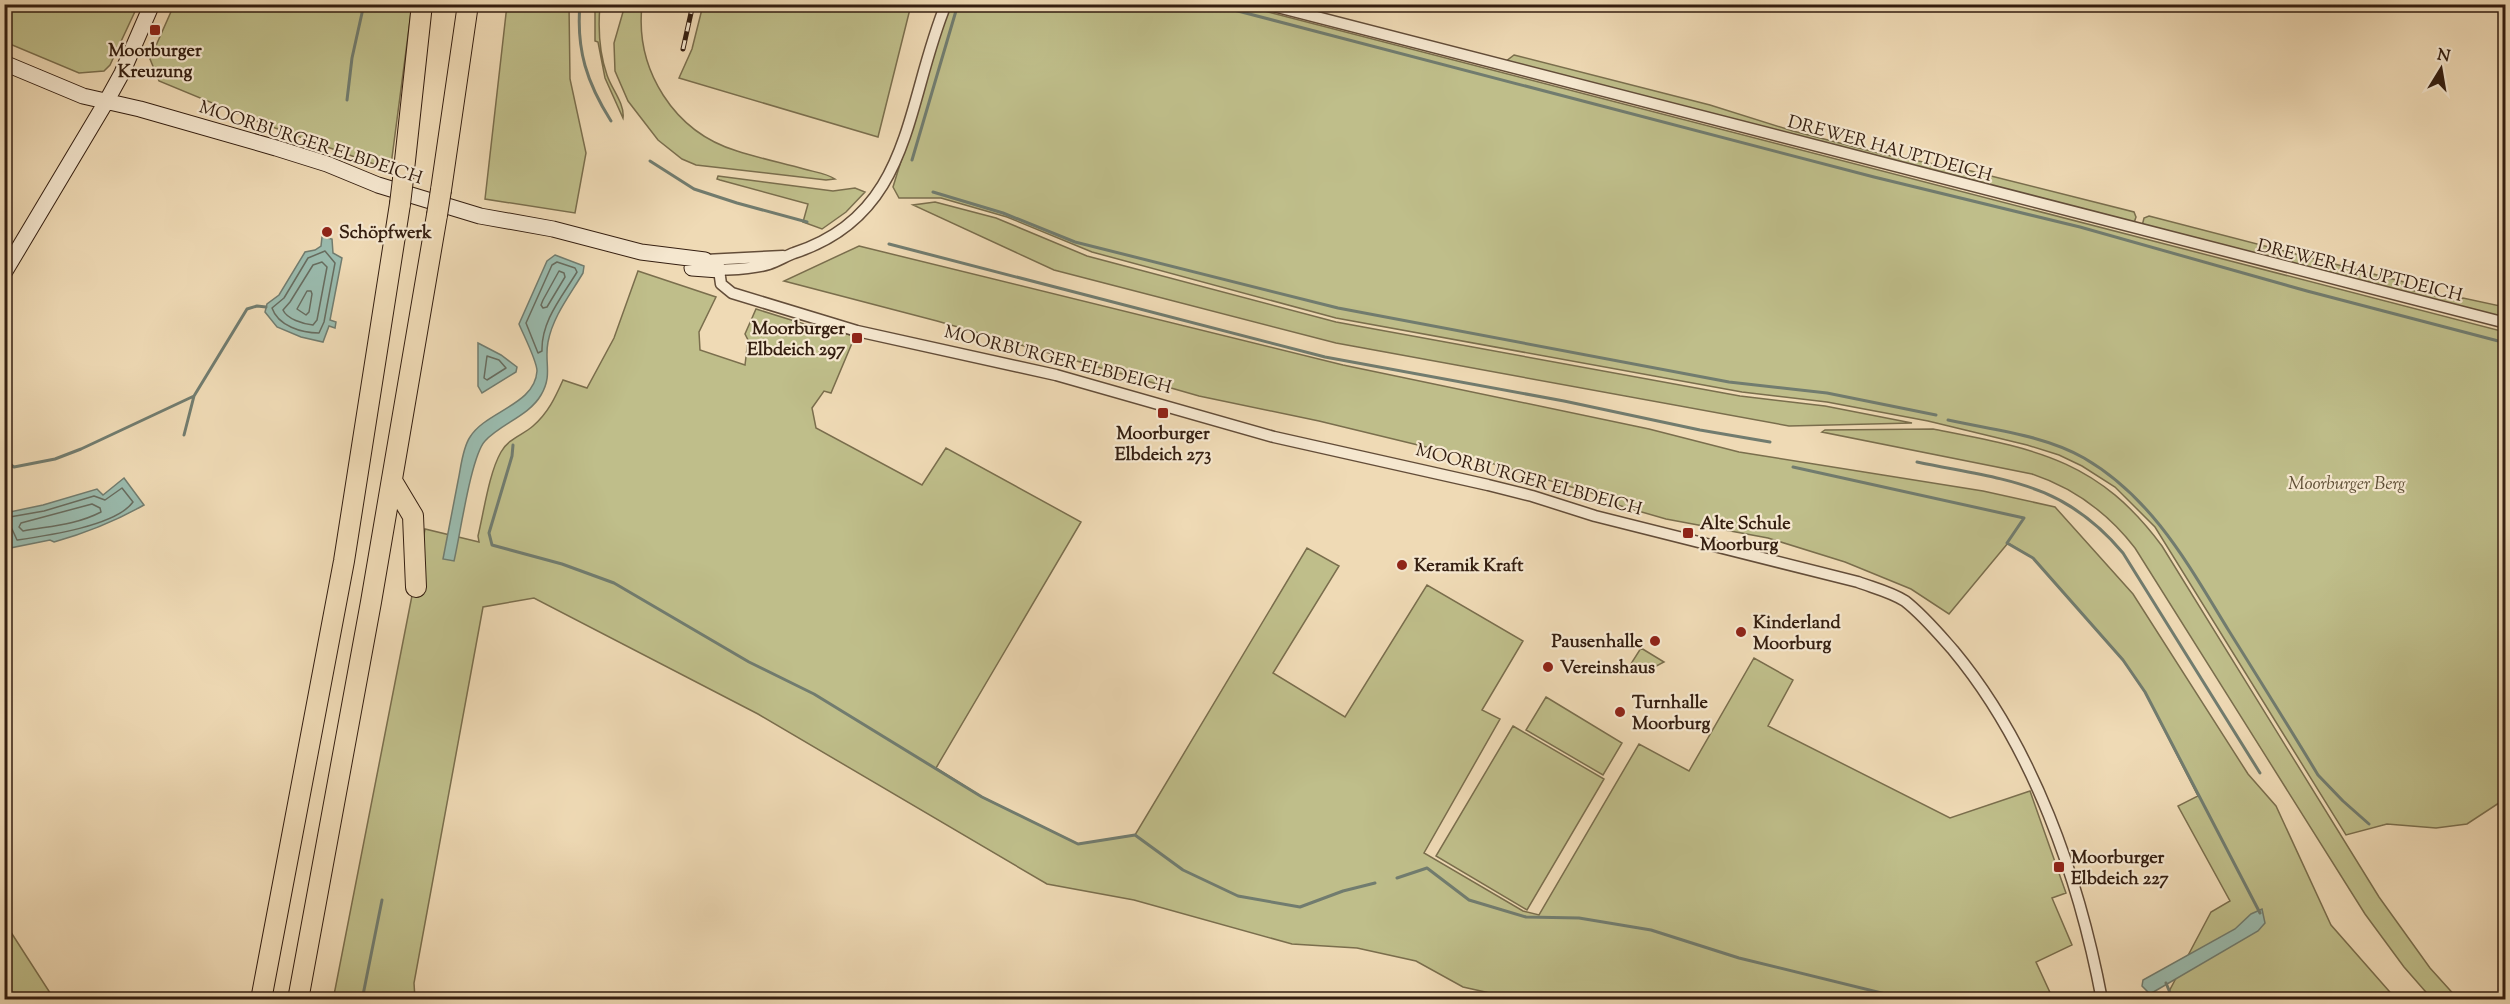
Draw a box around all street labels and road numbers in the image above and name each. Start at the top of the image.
street label: MOORBURGER ELBDEICH [195,95,425,192]
street label: DREWER HAUPTDEICH [1784,110,1995,190]
street label: DREWER HAUPTDEICH [2254,234,2465,310]
street label: MOORBURGER ELBDEICH [941,320,1174,402]
street label: MOORBURGER ELBDEICH [1412,438,1645,524]

